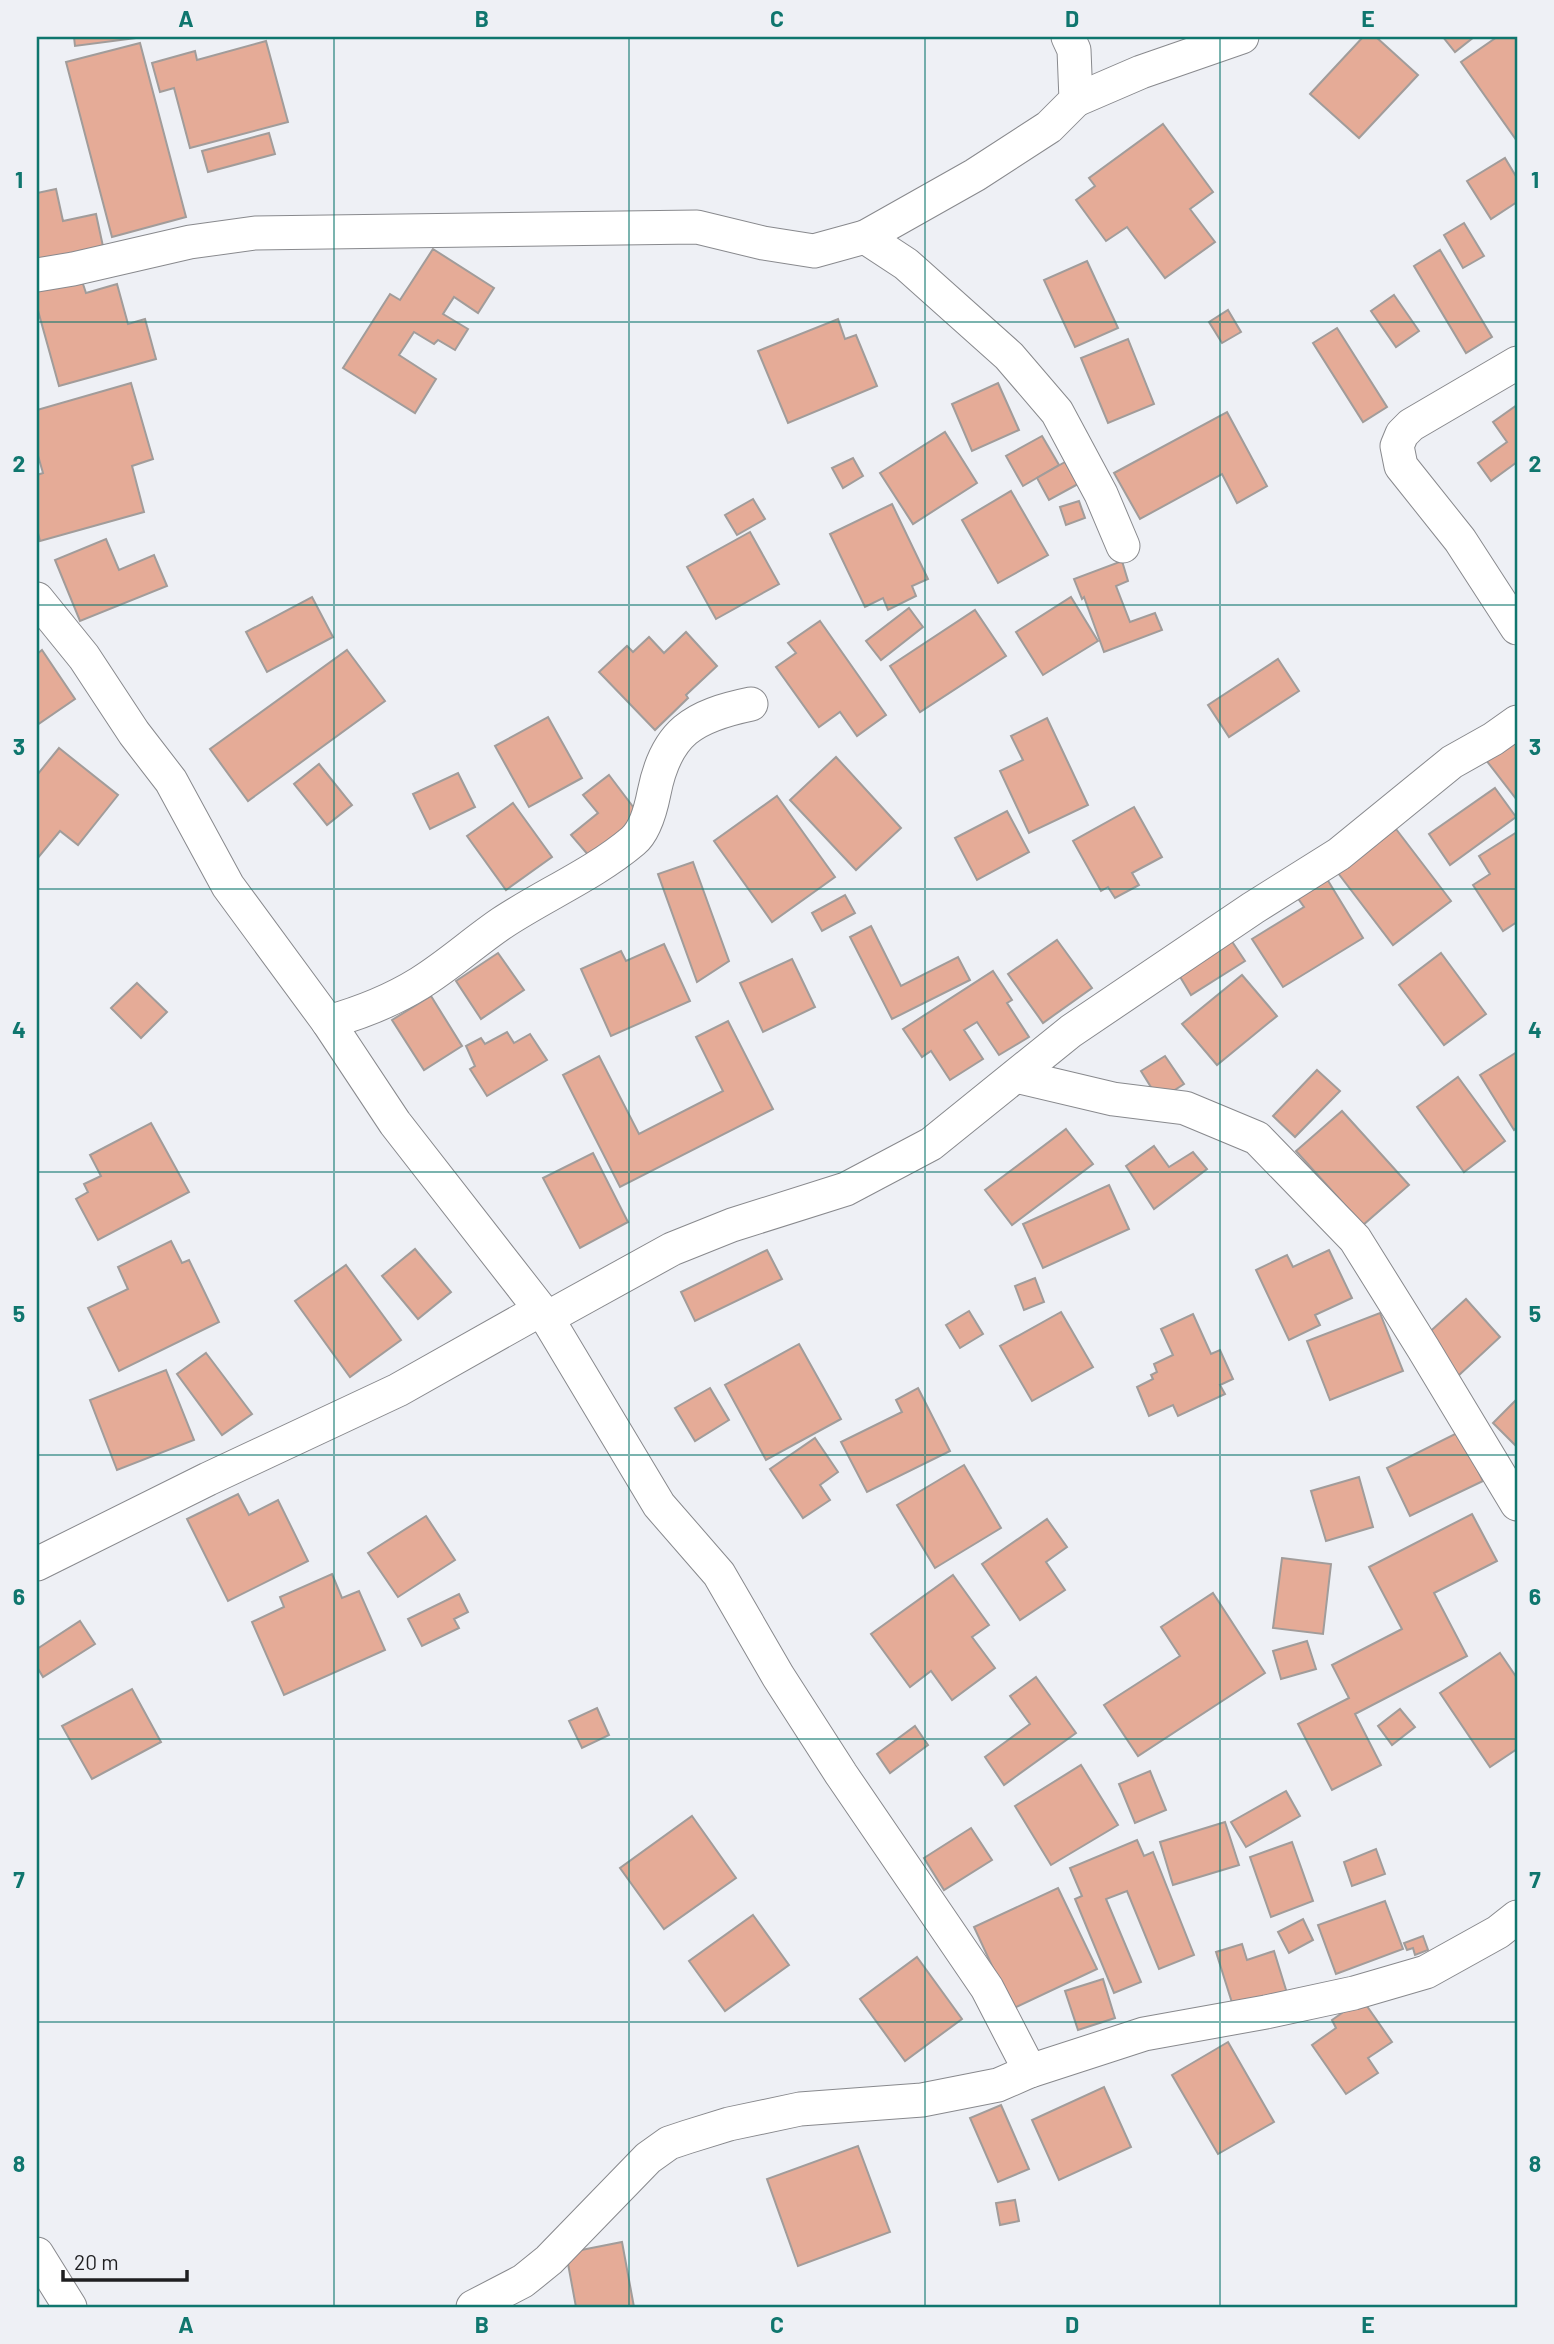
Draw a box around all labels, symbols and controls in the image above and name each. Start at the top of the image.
text: A [178,4,194,32]
text: B [475,4,489,32]
text: C [770,4,784,32]
text: D [1065,4,1079,32]
text: E [1361,4,1375,32]
text: 1 [15,165,23,193]
text: 1 [1531,165,1539,193]
text: 2 [13,449,25,477]
text: 2 [1529,449,1541,477]
text: 3 [13,732,25,760]
text: 3 [1529,732,1541,760]
text: 4 [12,1015,26,1043]
text: 4 [1528,1015,1542,1043]
text: 5 [13,1299,25,1327]
text: 5 [1529,1299,1541,1327]
text: 6 [13,1582,25,1610]
text: 6 [1529,1582,1541,1610]
text: 7 [13,1865,25,1893]
text: 7 [1529,1865,1541,1893]
text: 8 [13,2149,25,2177]
text: 8 [1529,2149,1541,2177]
scale bar [63,2239,187,2283]
text: 20 m [74,2249,119,2274]
text: A [178,2310,194,2338]
text: B [475,2310,489,2338]
text: C [770,2310,784,2338]
text: D [1065,2310,1079,2338]
text: E [1361,2310,1375,2338]

